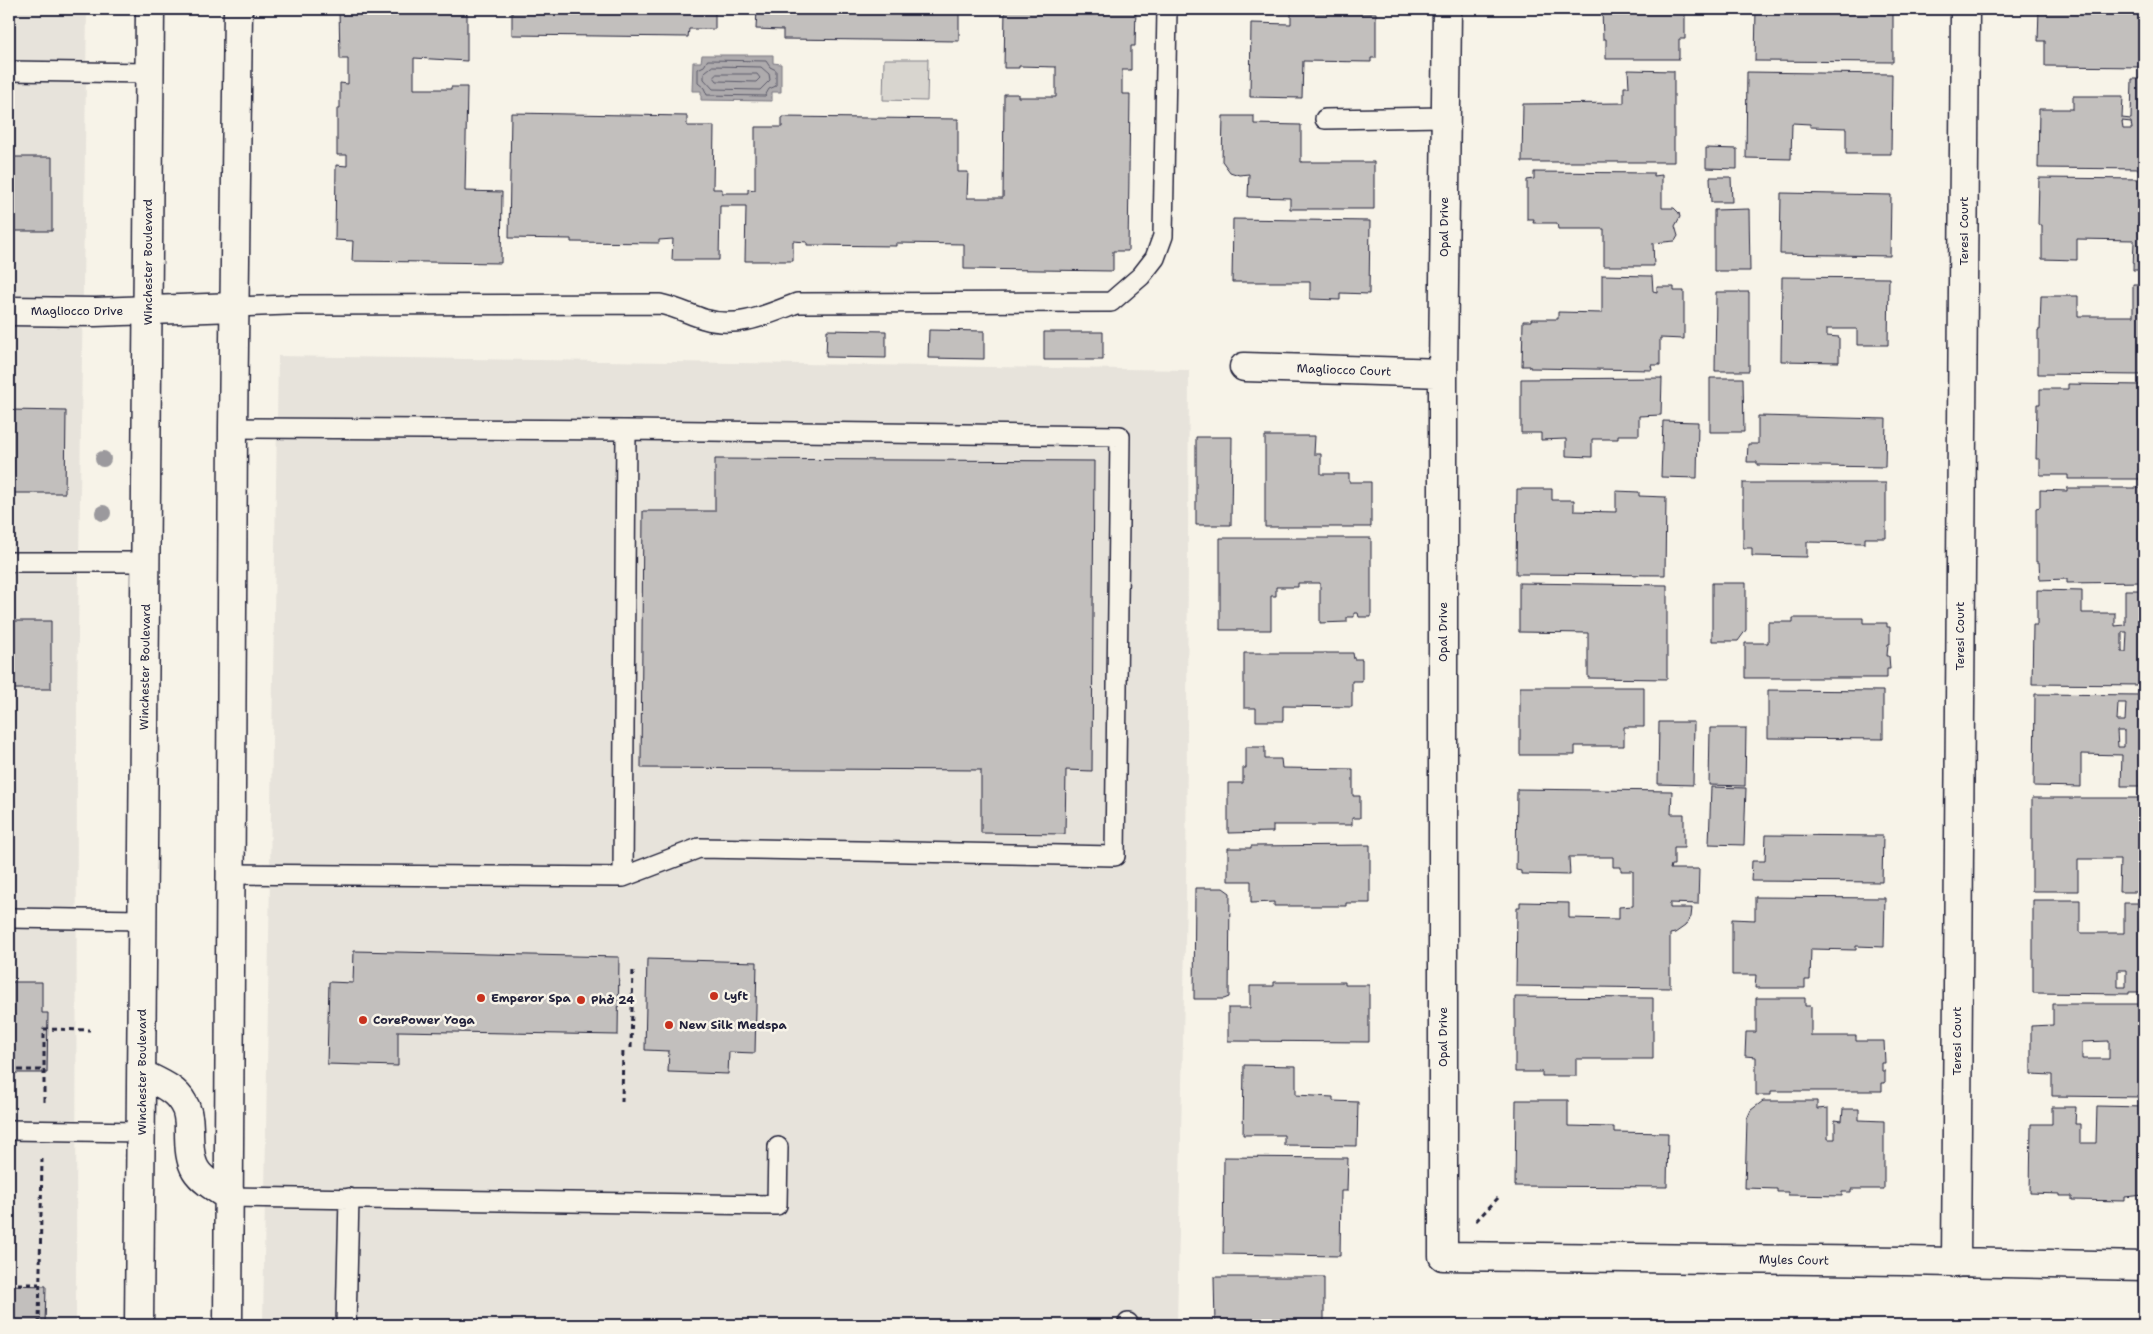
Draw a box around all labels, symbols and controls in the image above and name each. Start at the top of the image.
street label: Teresi Court [1956,196,1972,266]
street label: Opal Drive [1436,197,1452,257]
street label: Winchester Boulevard [140,198,156,325]
street label: Magliocco Drive [31,303,123,319]
street label: Magliocco Court [1296,360,1392,380]
street label: Teresi Court [1952,601,1968,671]
street label: Opal Drive [1435,602,1451,662]
street label: Winchester Boulevard [136,603,154,730]
place label: Lyft [724,988,748,1004]
place label: Emperor Spa [491,990,572,1006]
marker: Lyft [708,990,720,1002]
marker: Emperor Spa [475,992,487,1004]
place label: Phở 24 [591,992,635,1008]
marker: Phở 24 [575,994,587,1006]
street label: Teresi Court [1949,1006,1965,1076]
street label: Opal Drive [1435,1007,1451,1067]
street label: Winchester Boulevard [134,1008,150,1135]
place label: CorePower Yoga [373,1012,476,1028]
marker: CorePower Yoga [357,1014,369,1026]
place label: New Silk Medspa [679,1017,788,1033]
marker: New Silk Medspa [663,1019,675,1031]
street label: Myles Court [1759,1251,1829,1269]

